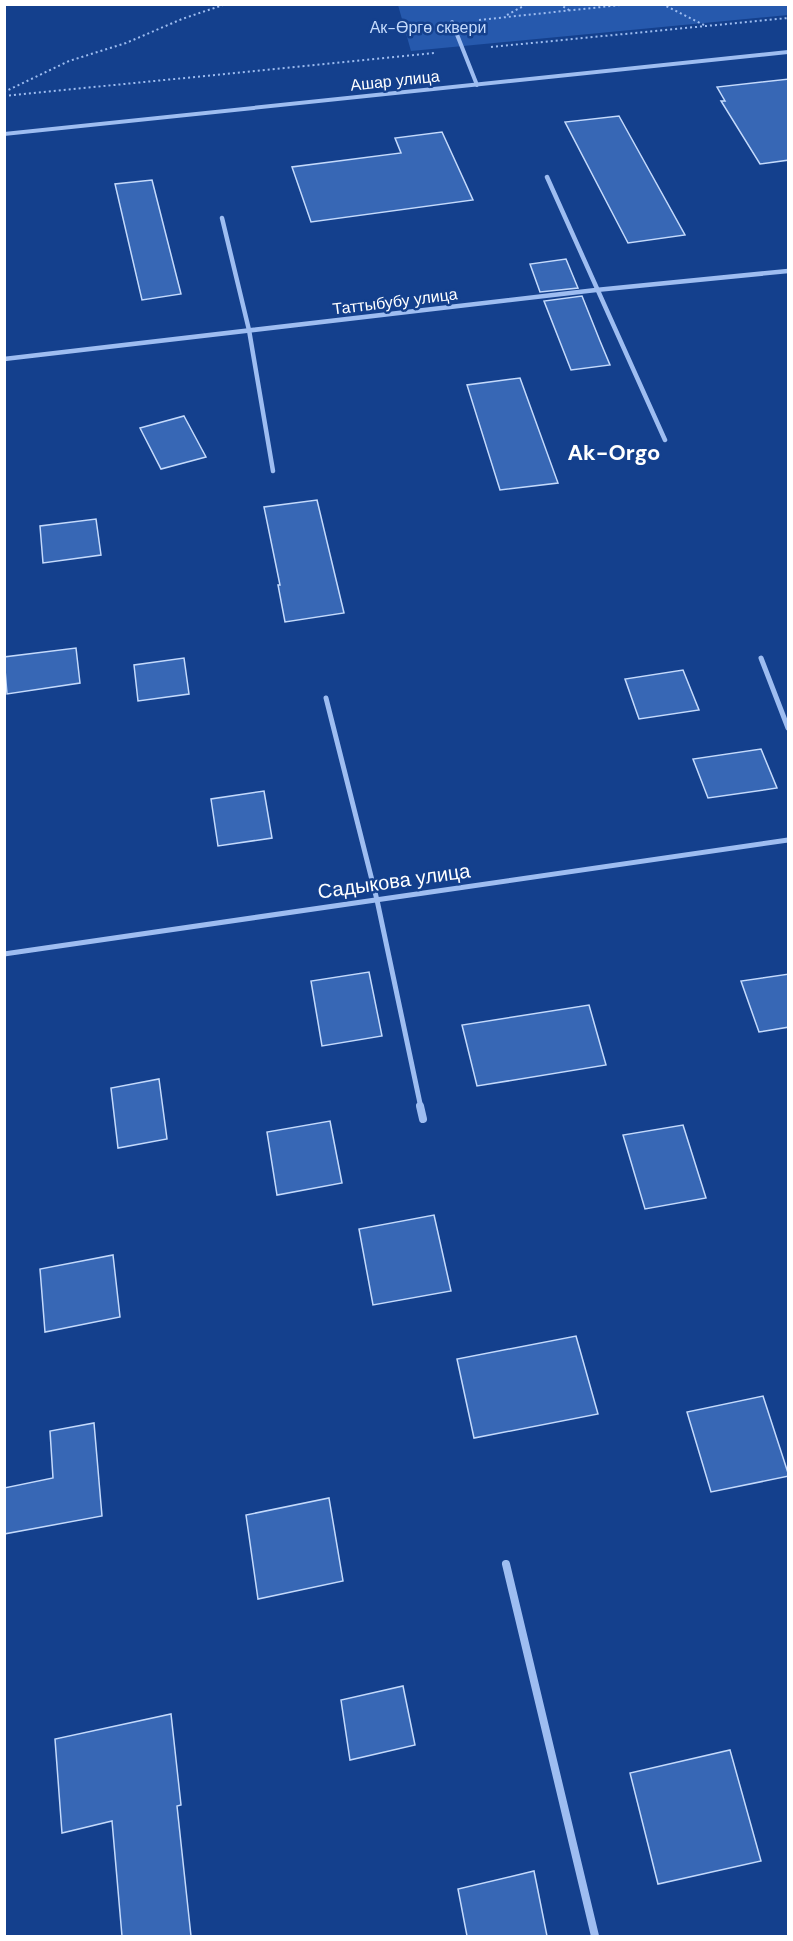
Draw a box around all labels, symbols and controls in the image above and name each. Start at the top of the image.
park label: Ак-Өргө сквери [370,17,486,38]
street label: Ашар улица [349,65,441,96]
street label: Таттыбубу улица [331,283,459,320]
district label: Ak-Orgo [567,438,661,467]
street label: Садыкова улица [316,857,473,905]

